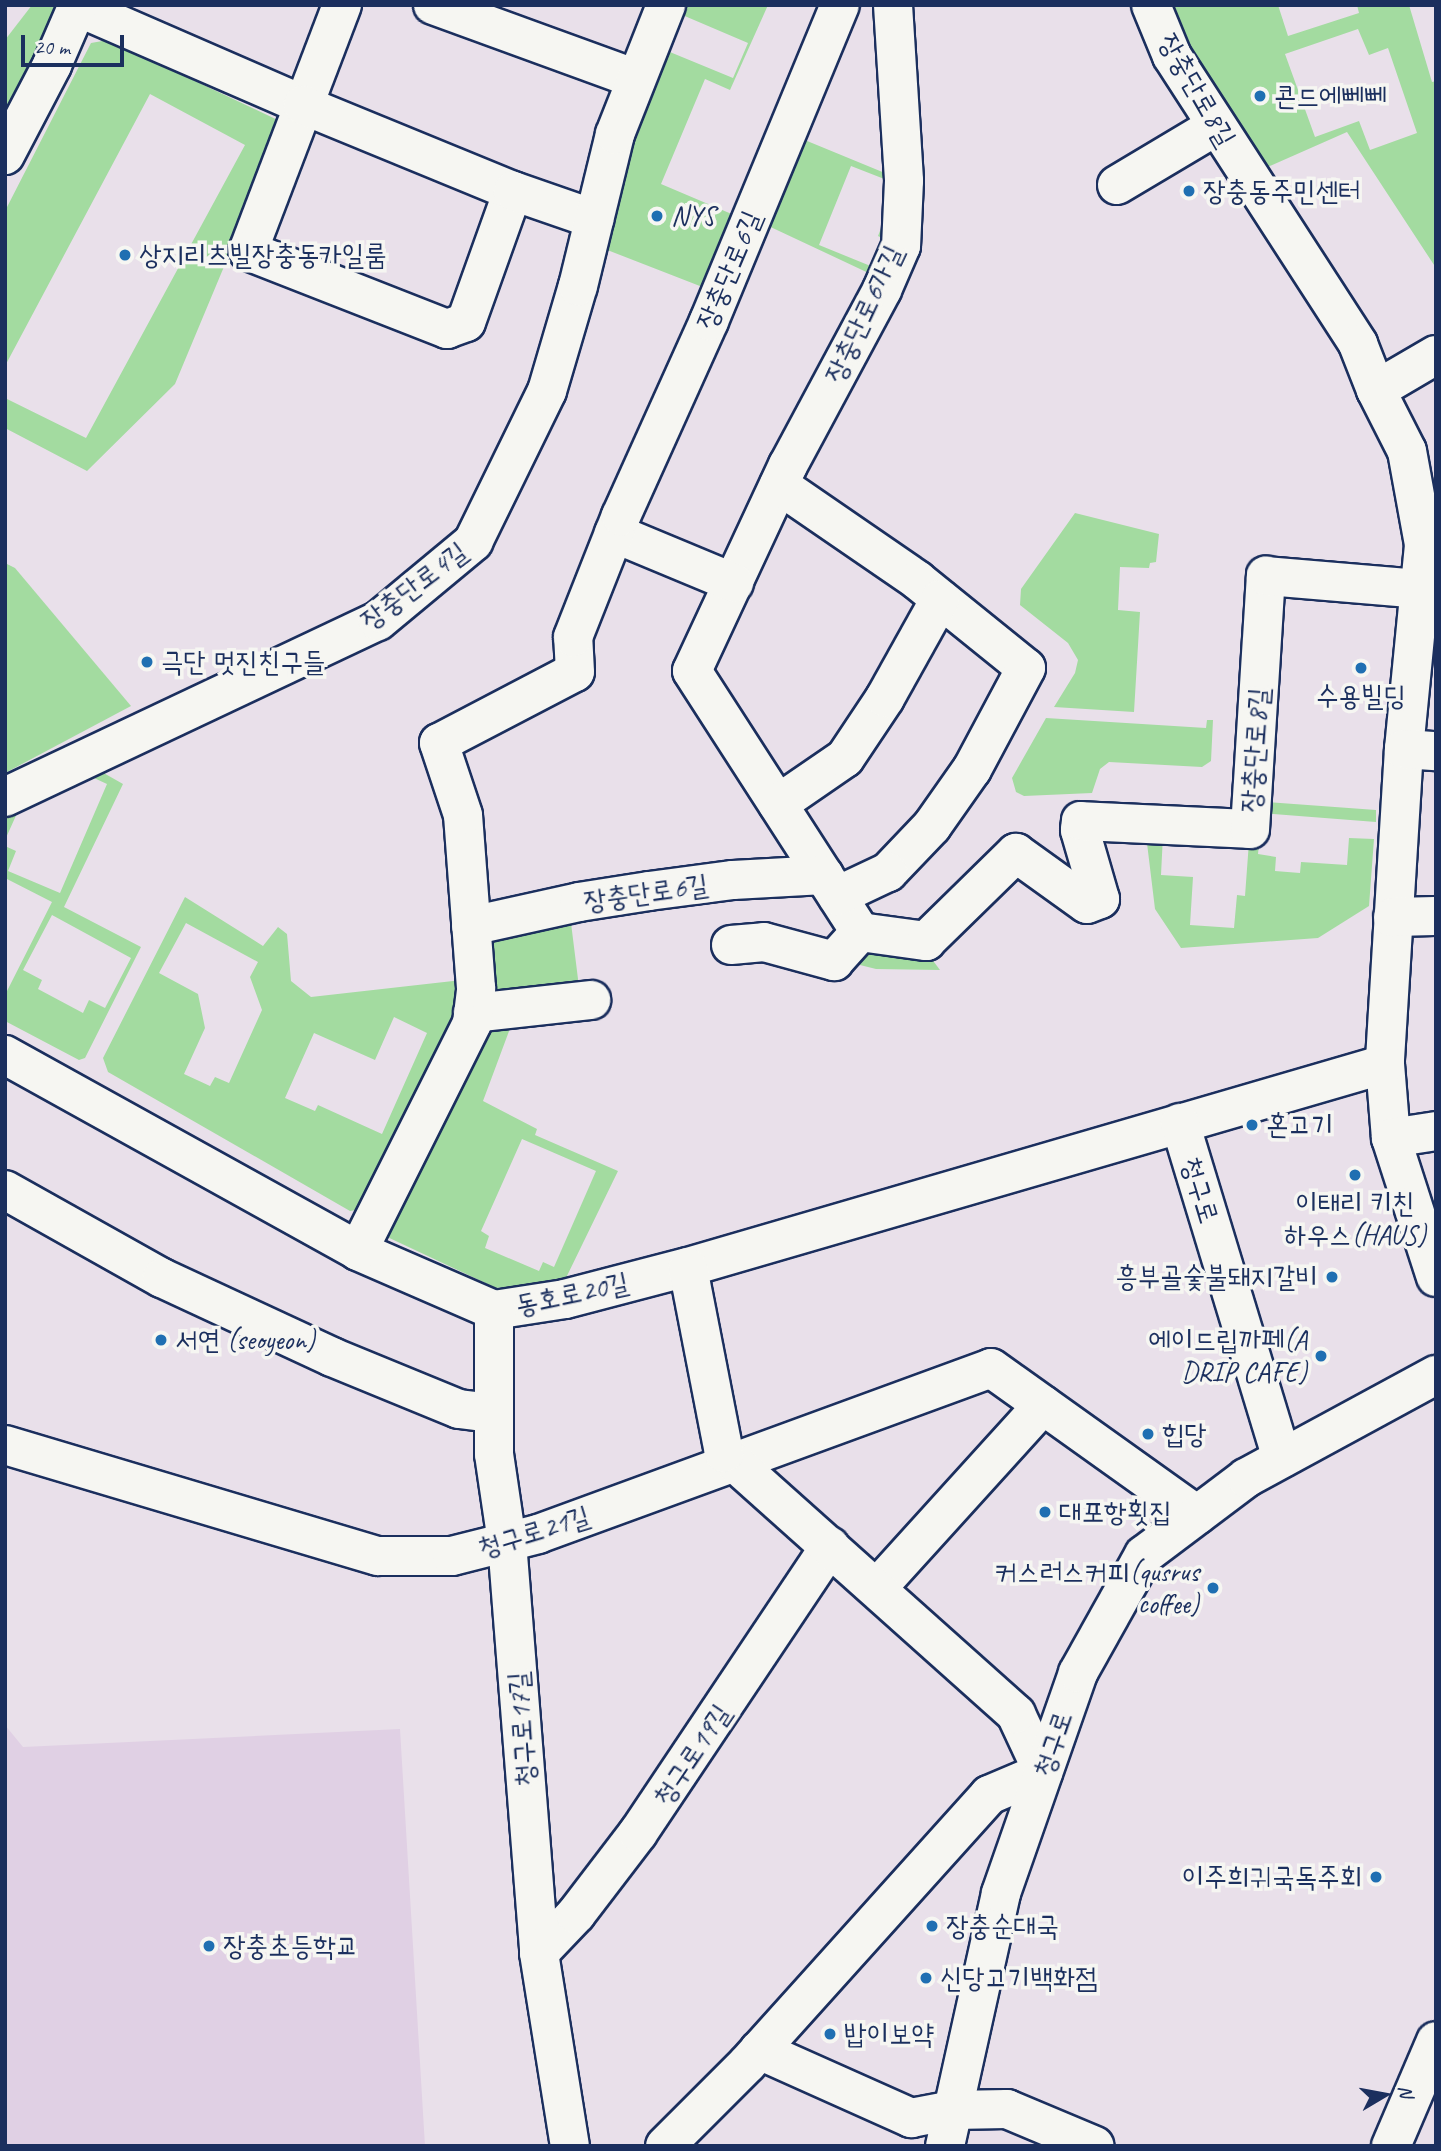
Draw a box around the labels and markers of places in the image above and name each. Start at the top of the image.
place label: 콘드에뻬뻬 [1274,79,1387,113]
marker: 콘드에뻬뻬 [1252,88,1268,104]
place label: 장충동주민센터 [1203,174,1361,208]
marker: 장충동주민센터 [1181,183,1197,199]
place label: NYS [671,199,715,233]
marker: NYS [649,208,665,224]
place label: 상지리츠빌장충동카일룸 [139,238,387,272]
marker: 상지리츠빌장충동카일룸 [117,247,133,263]
place label: 극단 멋진친구들 [161,645,325,679]
marker: 극단 멋진친구들 [139,654,155,670]
marker: 수용빌딩 [1353,660,1369,676]
place label: 수용빌딩 [1316,679,1406,713]
place label: 혼고기 [1266,1108,1334,1142]
marker: 혼고기 [1244,1117,1260,1133]
marker: 이태리 키친 하우스(HAUS) [1347,1167,1363,1183]
place label: 이태리 키친 하우스(HAUS) [1284,1186,1426,1252]
place label: 흥부골숯불돼지갈비 [1115,1260,1318,1294]
marker: 흥부골숯불돼지갈비 [1324,1269,1340,1285]
place label: 서연 (seoyeon) [175,1323,315,1357]
place label: 에이드립까페(A DRIP CAFE) [1149,1323,1307,1389]
marker: 서연 (seoyeon) [153,1332,169,1348]
marker: 에이드립까페(A DRIP CAFE) [1313,1348,1329,1364]
place label: 힙당 [1162,1417,1207,1451]
marker: 힙당 [1140,1426,1156,1442]
place label: 대포항횟집 [1059,1495,1172,1529]
marker: 대포항횟집 [1037,1504,1053,1520]
place label: 커스러스커피(qusrus coffee) [994,1555,1199,1621]
marker: 커스러스커피(qusrus coffee) [1205,1580,1221,1596]
place label: 이주희귀국독주회 [1182,1860,1362,1894]
marker: 이주희귀국독주회 [1368,1869,1384,1885]
place label: 장충순대국 [946,1909,1059,1943]
marker: 장충순대국 [924,1918,940,1934]
place label: 장충초등학교 [223,1929,358,1963]
marker: 장충초등학교 [201,1938,217,1954]
place label: 신당고기백화점 [940,1961,1098,1995]
marker: 신당고기백화점 [918,1970,934,1986]
place label: 밥이보약 [844,2017,934,2051]
marker: 밥이보약 [822,2026,838,2042]

